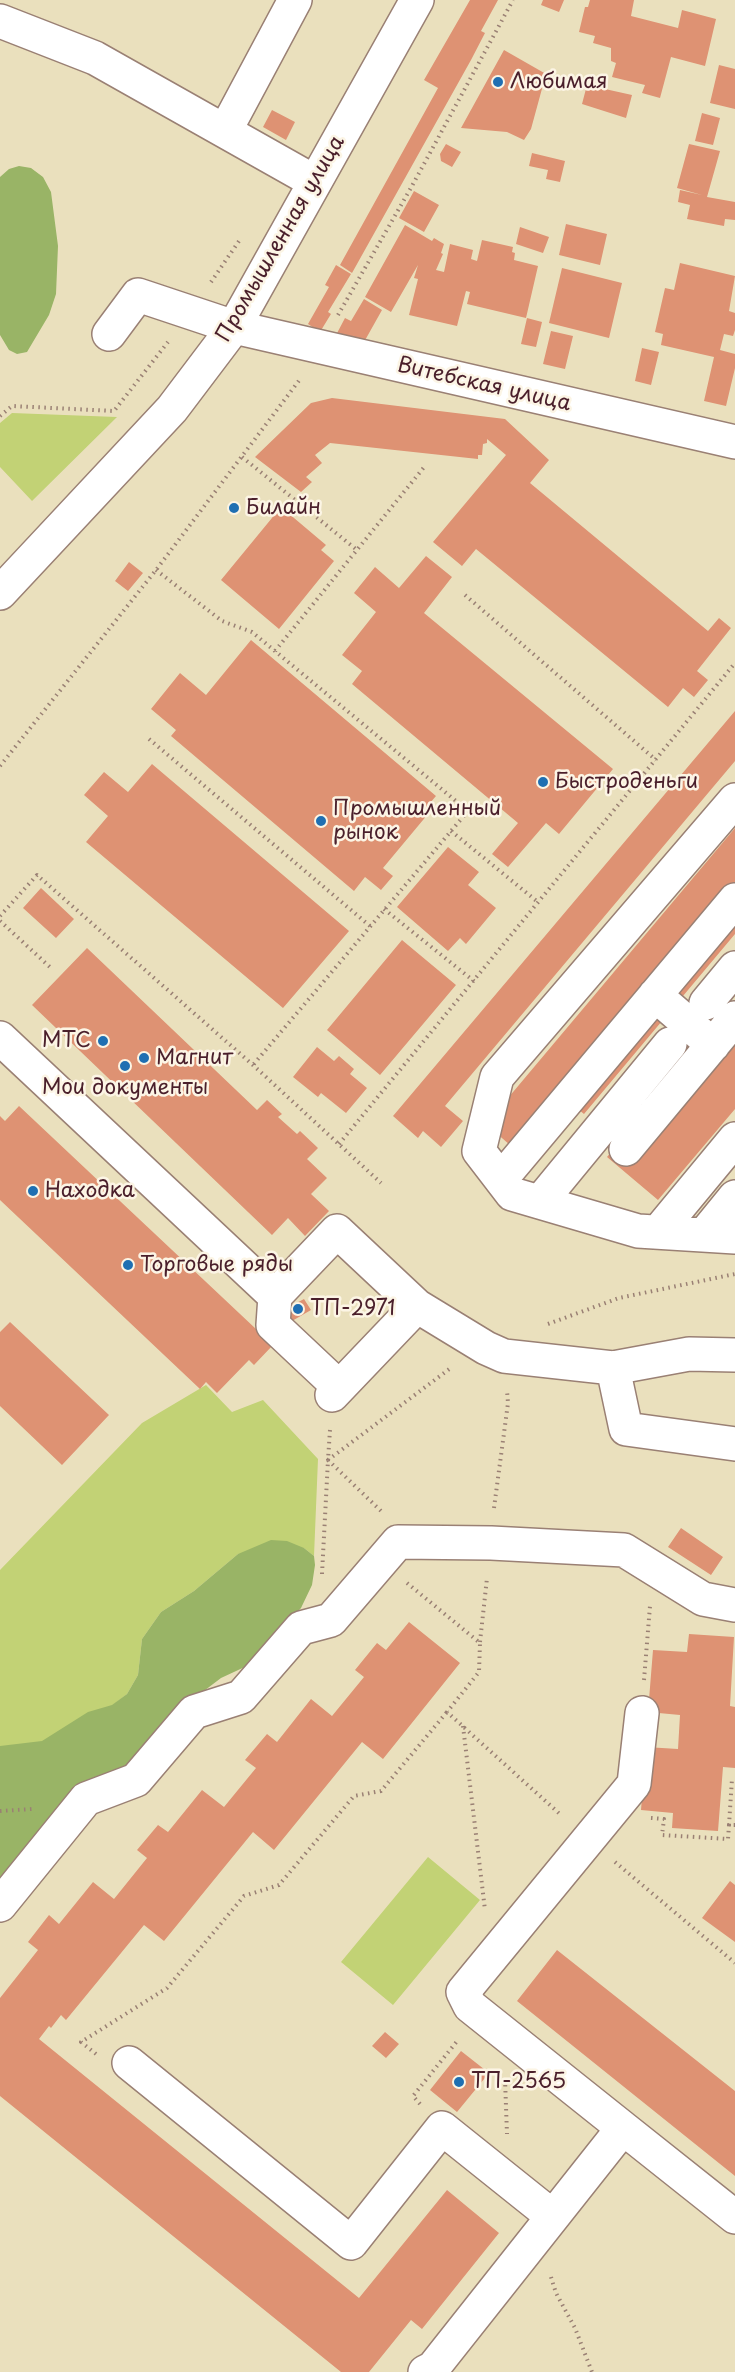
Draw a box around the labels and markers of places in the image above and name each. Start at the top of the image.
place label: Любимая [510,69,608,95]
marker: Любимая [491,75,505,89]
place label: Билайн [246,495,321,521]
marker: Билайн [227,501,241,515]
place label: Быстроденьги [555,769,698,795]
marker: Быстроденьги [536,775,550,789]
place label: Промышленный рынок [333,796,501,846]
marker: Промышленный рынок [314,814,328,828]
place label: МТС [42,1028,91,1054]
marker: МТС [96,1034,110,1048]
place label: Магнит [156,1045,233,1071]
marker: Магнит [137,1051,151,1065]
marker: Мои документы [118,1059,132,1073]
place label: Мои документы [42,1075,208,1101]
place label: Находка [45,1178,135,1204]
marker: Находка [26,1184,40,1198]
place label: Торговые ряды [140,1252,293,1278]
marker: Торговые ряды [121,1258,135,1272]
place label: ТП-2971 [310,1296,395,1322]
marker: ТП-2971 [291,1302,305,1316]
place label: ТП-2565 [471,2069,566,2095]
marker: ТП-2565 [452,2075,466,2089]

